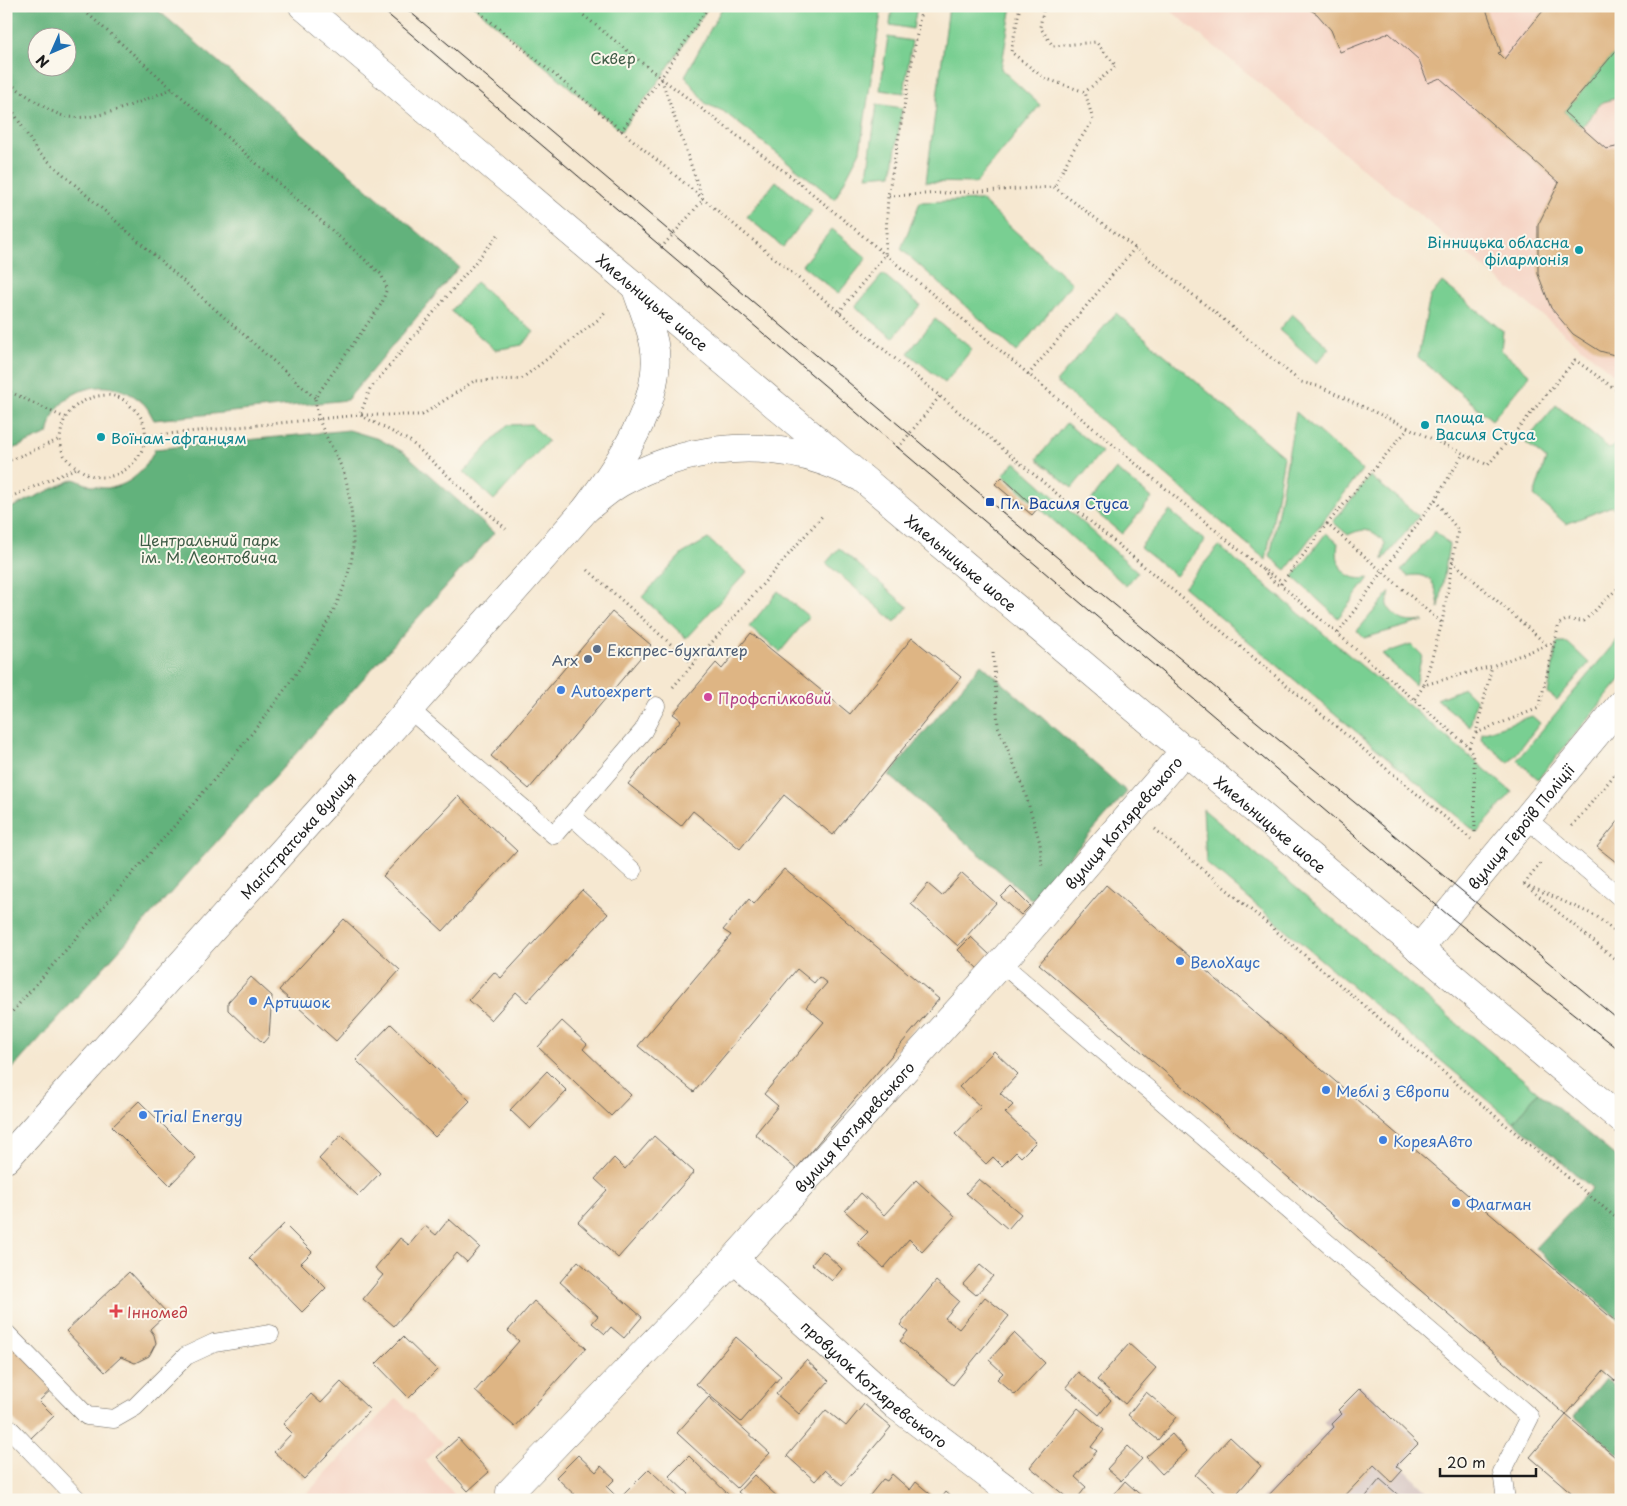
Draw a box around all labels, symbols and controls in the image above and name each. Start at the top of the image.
north arrow [28,28,78,78]
park label: Сквер [590,46,636,69]
text: N [31,50,54,73]
place label: Вінницька обласна філармонія [1427,230,1570,270]
marker: Вінницька обласна філармонія [1573,244,1585,256]
street label: Хмельницьке шосе [592,247,714,356]
place label: площа Василя Стуса [1435,405,1536,445]
marker: площа Василя Стуса [1419,419,1431,431]
place label: Воїнам-афганцям [111,426,247,449]
marker: Воїнам-афганцям [95,431,107,443]
place label: Пл. Василя Стуса [1000,491,1129,514]
marker: Пл. Василя Стуса [984,496,996,508]
street label: Хмельницьке шосе [901,508,1023,616]
park label: Центральний парк ім. М. Леонтовича [140,528,278,568]
place label: Експрес-бухгалтер [607,638,748,661]
marker: Експрес-бухгалтер [591,643,603,655]
place label: Arx [552,648,578,671]
marker: Arx [582,653,594,665]
place label: Autoexpert [571,679,652,702]
marker: Autoexpert [555,684,567,696]
place label: Профспілковий [718,686,832,709]
marker: Профспілковий [702,691,714,703]
street label: вулиця Котляревського [1059,750,1187,894]
street label: вулиця Героїв Поліції [1462,758,1579,894]
street label: Магістратська вулиця [234,766,361,904]
street label: Хмельницьке шосе [1210,769,1332,877]
place label: ВелоХаус [1190,950,1260,973]
marker: ВелоХаус [1174,955,1186,967]
place label: Артишок [263,990,330,1013]
marker: Артишок [247,995,259,1007]
street label: вулиця Котляревського [788,1056,919,1197]
place label: Меблі з Європи [1336,1079,1450,1102]
marker: Меблі з Європи [1320,1084,1332,1096]
place label: Trial Energy [153,1104,243,1127]
marker: Trial Energy [137,1109,149,1121]
place label: КореяАвто [1393,1129,1473,1152]
marker: КореяАвто [1377,1134,1389,1146]
place label: Флагман [1466,1192,1532,1215]
marker: Флагман [1450,1197,1462,1209]
place label: Інномед [127,1300,188,1323]
marker: Інномед [109,1304,123,1318]
street label: провулок Котляревського [796,1314,953,1453]
scale bar [1440,1446,1536,1478]
text: 20 m [1447,1450,1486,1473]

